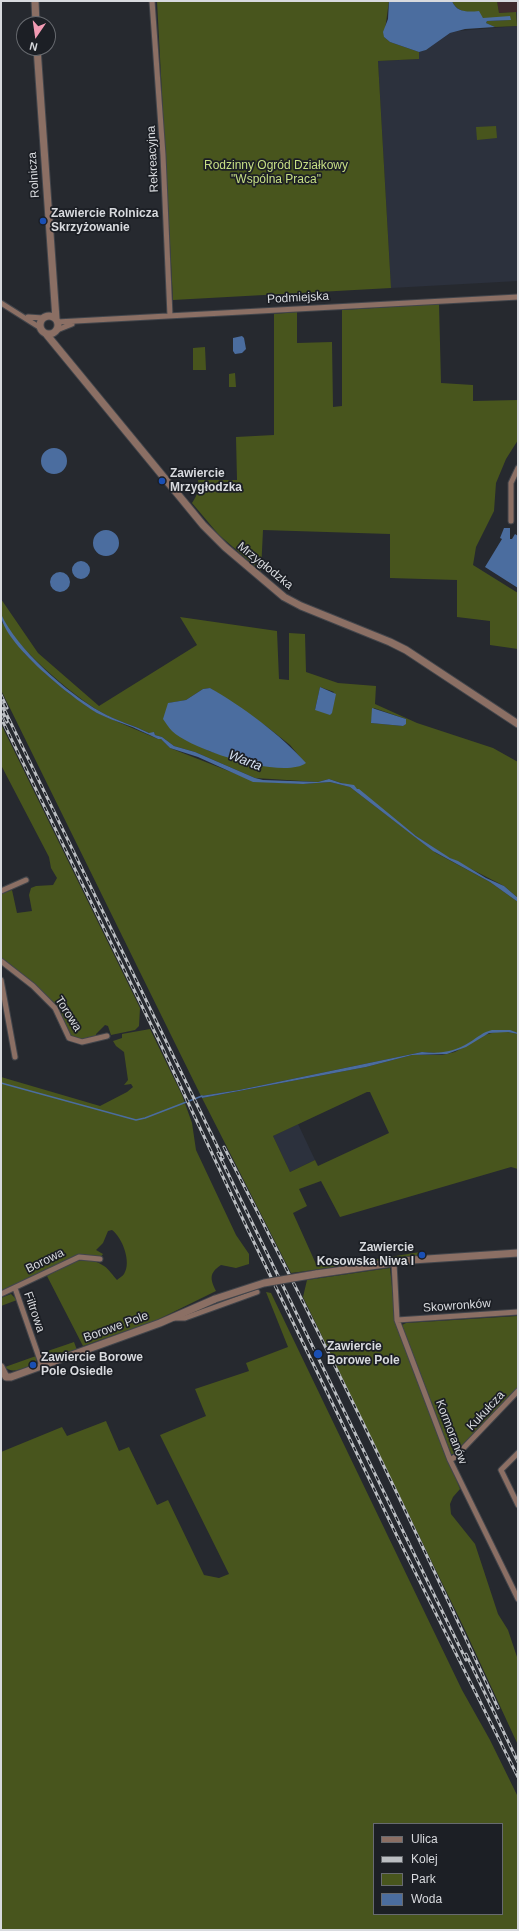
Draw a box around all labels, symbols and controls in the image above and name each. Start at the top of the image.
north arrow [16,16,56,56]
text: N [28,40,39,53]
street label: Rekreacyjna [144,125,162,193]
street label: Rolnicza [25,152,43,198]
park label: Rodzinny Ogród Działkowy "Wspólna Praca" [204,159,348,187]
place label: Zawiercie Rolnicza Skrzyżowanie [51,207,158,235]
marker: Zawiercie Rolnicza Skrzyżowanie [38,216,48,226]
street label: Podmiejska [267,289,329,307]
place label: Zawiercie Mrzygłodzka [170,467,242,495]
marker: Zawiercie Mrzygłodzka [157,476,167,486]
street label: Mrzygłodzka [234,539,296,593]
water label: Warta [226,748,264,774]
street label: Torowa [51,994,85,1034]
place label: Zawiercie Kosowska Niwa I [317,1241,414,1269]
street label: Borowa [24,1246,66,1276]
marker: Zawiercie Kosowska Niwa I [417,1250,427,1260]
street label: Filtrowa [20,1290,48,1334]
street label: Skowronków [423,1296,491,1316]
street label: Borowe Pole [82,1309,150,1345]
place label: Zawiercie Borowe Pole [327,1340,400,1368]
marker: Zawiercie Borowe Pole [312,1348,324,1360]
place label: Zawiercie Borowe Pole Osiedle [41,1351,143,1379]
marker: Zawiercie Borowe Pole Osiedle [28,1360,38,1370]
street label: Kukułcza [464,1388,508,1434]
street label: Kormoranów [432,1398,470,1466]
legend [373,1823,503,1915]
text: Ulica [411,1832,438,1846]
text: Kolej [411,1852,438,1866]
text: Park [411,1872,436,1886]
text: Woda [411,1892,442,1906]

